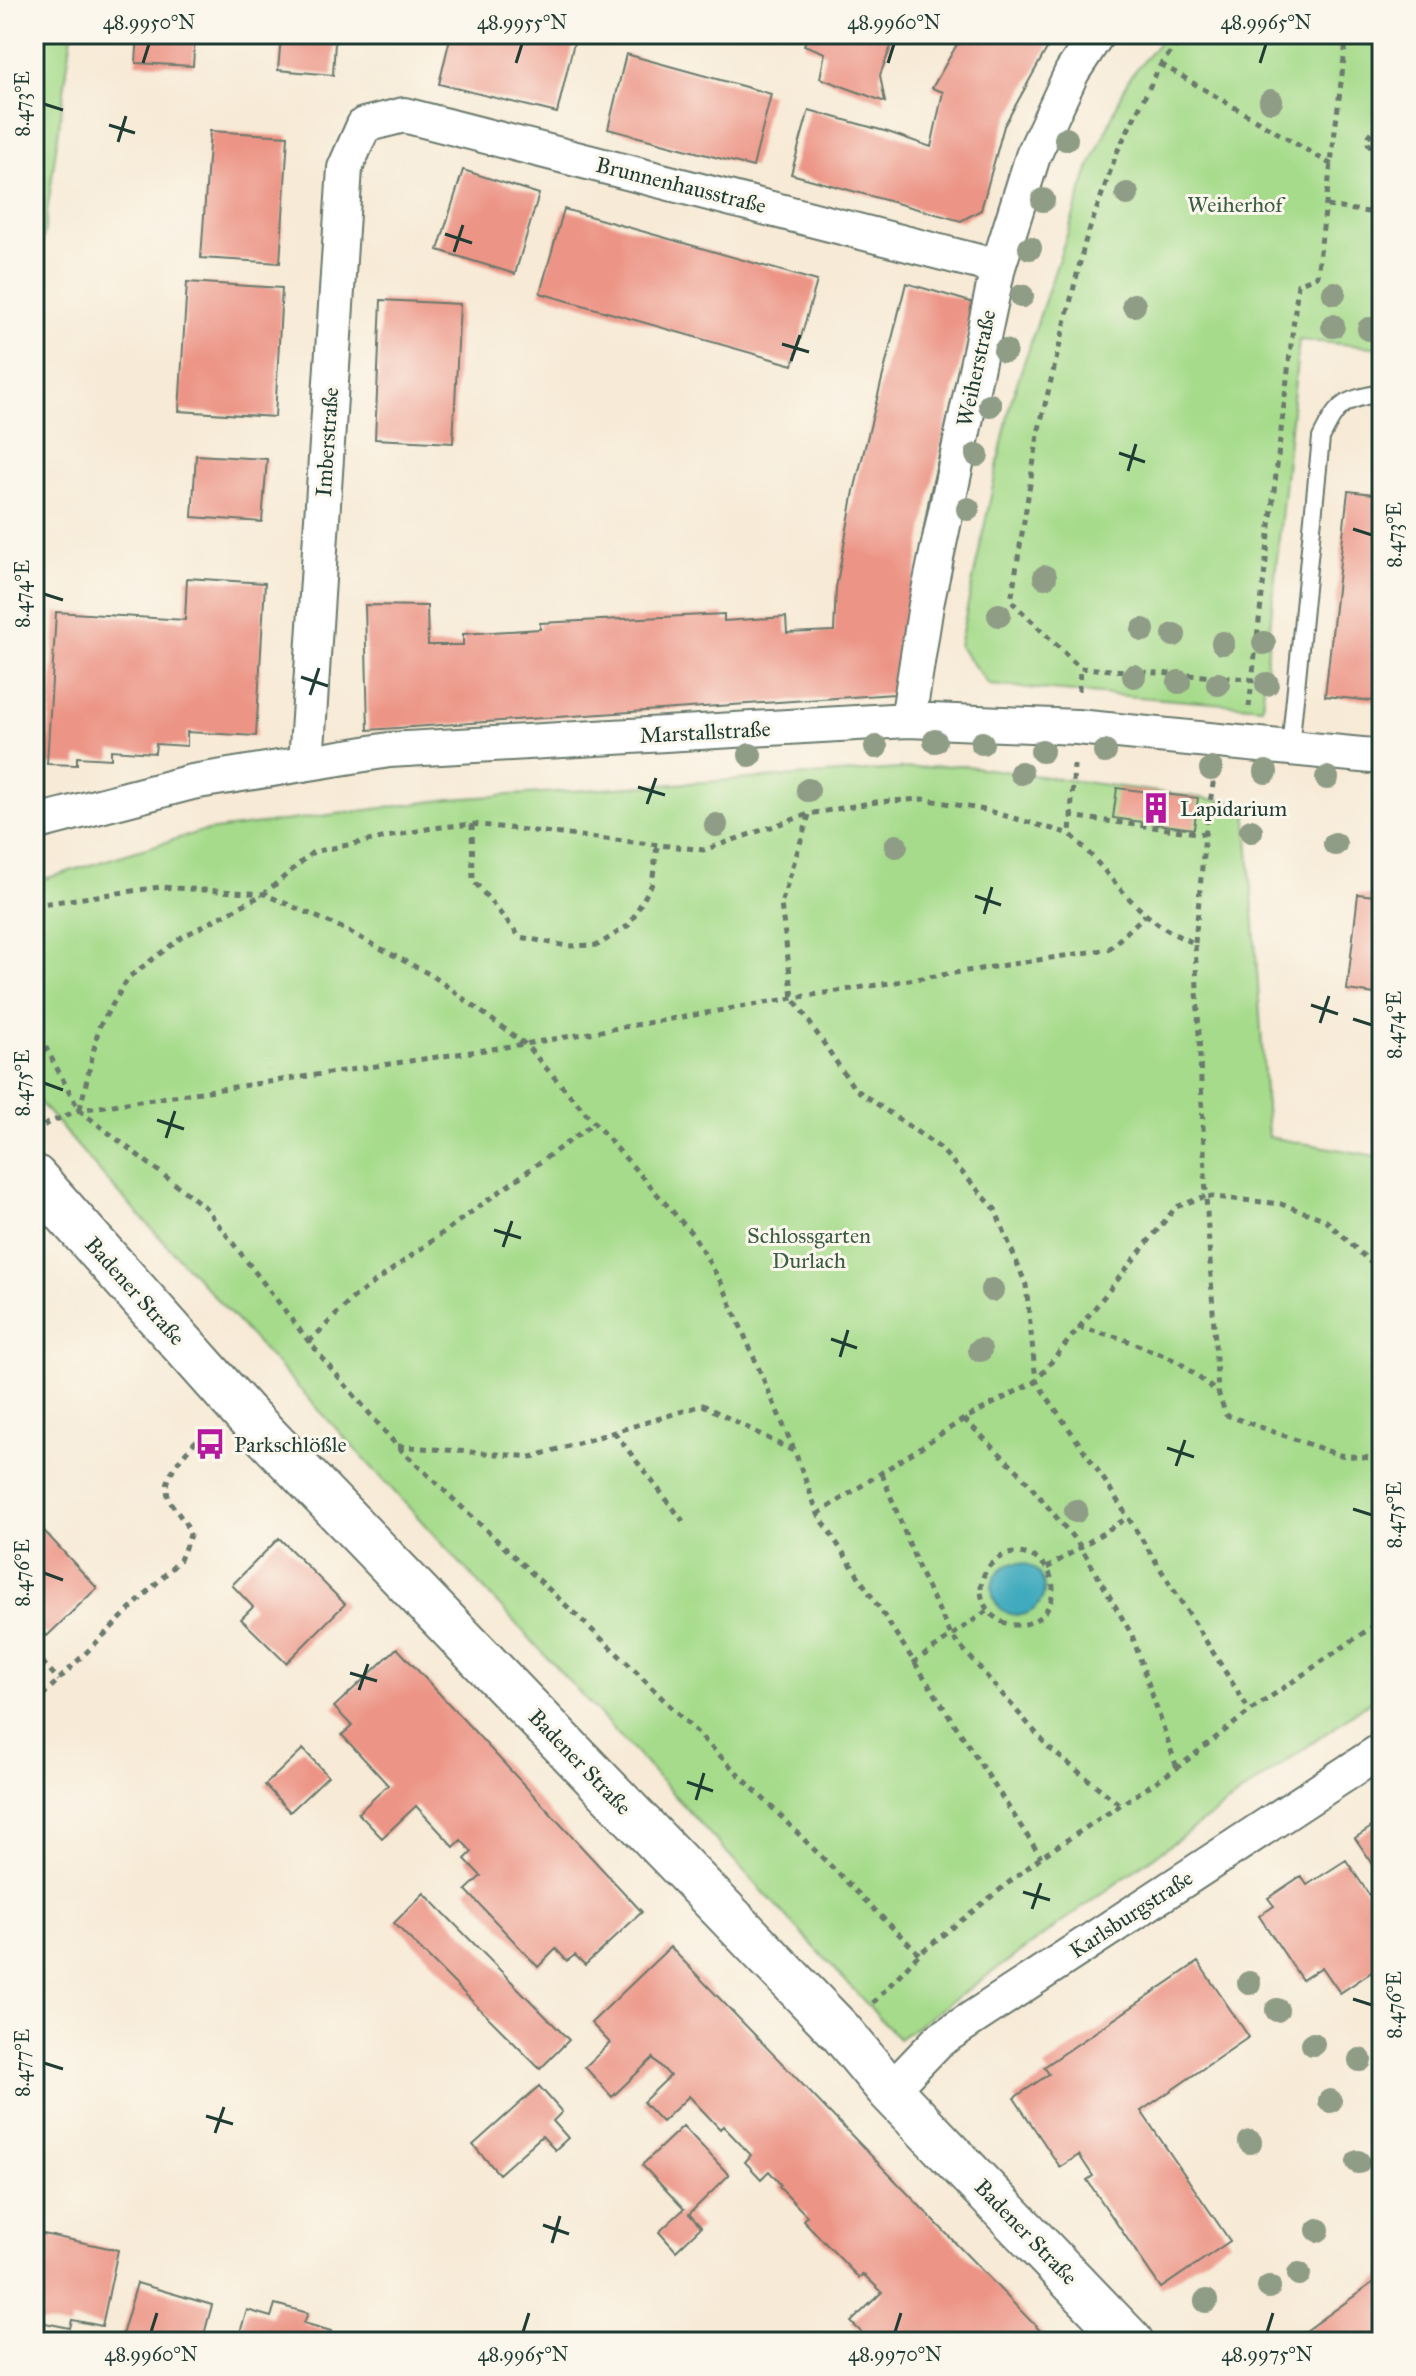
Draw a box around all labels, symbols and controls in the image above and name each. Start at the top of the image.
text: 48.9950°N [103,10,195,34]
text: 48.9955°N [477,10,567,34]
text: 48.9960°N [847,10,941,34]
text: 48.9965°N [1220,10,1312,34]
text: 8.473°E [10,71,34,137]
street label: Brunnenhausstraße [593,151,769,219]
park label: Weiherhof [1187,191,1286,218]
street label: Weiherstraße [950,307,1002,429]
street label: Imberstraße [310,386,344,498]
text: 8.473°E [1382,502,1406,568]
text: 8.474°E [10,560,34,628]
street label: Marstallstraße [639,715,771,749]
building icon: Lapidarium [1139,791,1173,825]
place label: Lapidarium [1180,795,1288,822]
text: 8.474°E [1382,991,1406,1059]
text: 8.475°E [10,1050,34,1116]
park label: Schlossgarten Durlach [747,1222,871,1274]
street label: Badener Straße [79,1231,191,1351]
bus stop icon: Parkschlößle [193,1427,227,1461]
place label: Parkschlößle [234,1431,347,1458]
text: 8.475°E [1382,1482,1406,1548]
text: 8.476°E [10,1539,34,1607]
street label: Badener Straße [523,1703,637,1821]
street label: Karlsburgstraße [1064,1864,1198,1964]
text: 8.476°E [1382,1971,1406,2039]
text: 8.477°E [10,2029,34,2097]
street label: Badener Straße [969,2173,1083,2291]
text: 48.9960°N [104,2342,198,2366]
text: 48.9965°N [477,2342,569,2366]
text: 48.9970°N [848,2342,942,2366]
text: 48.9975°N [1221,2342,1313,2366]

